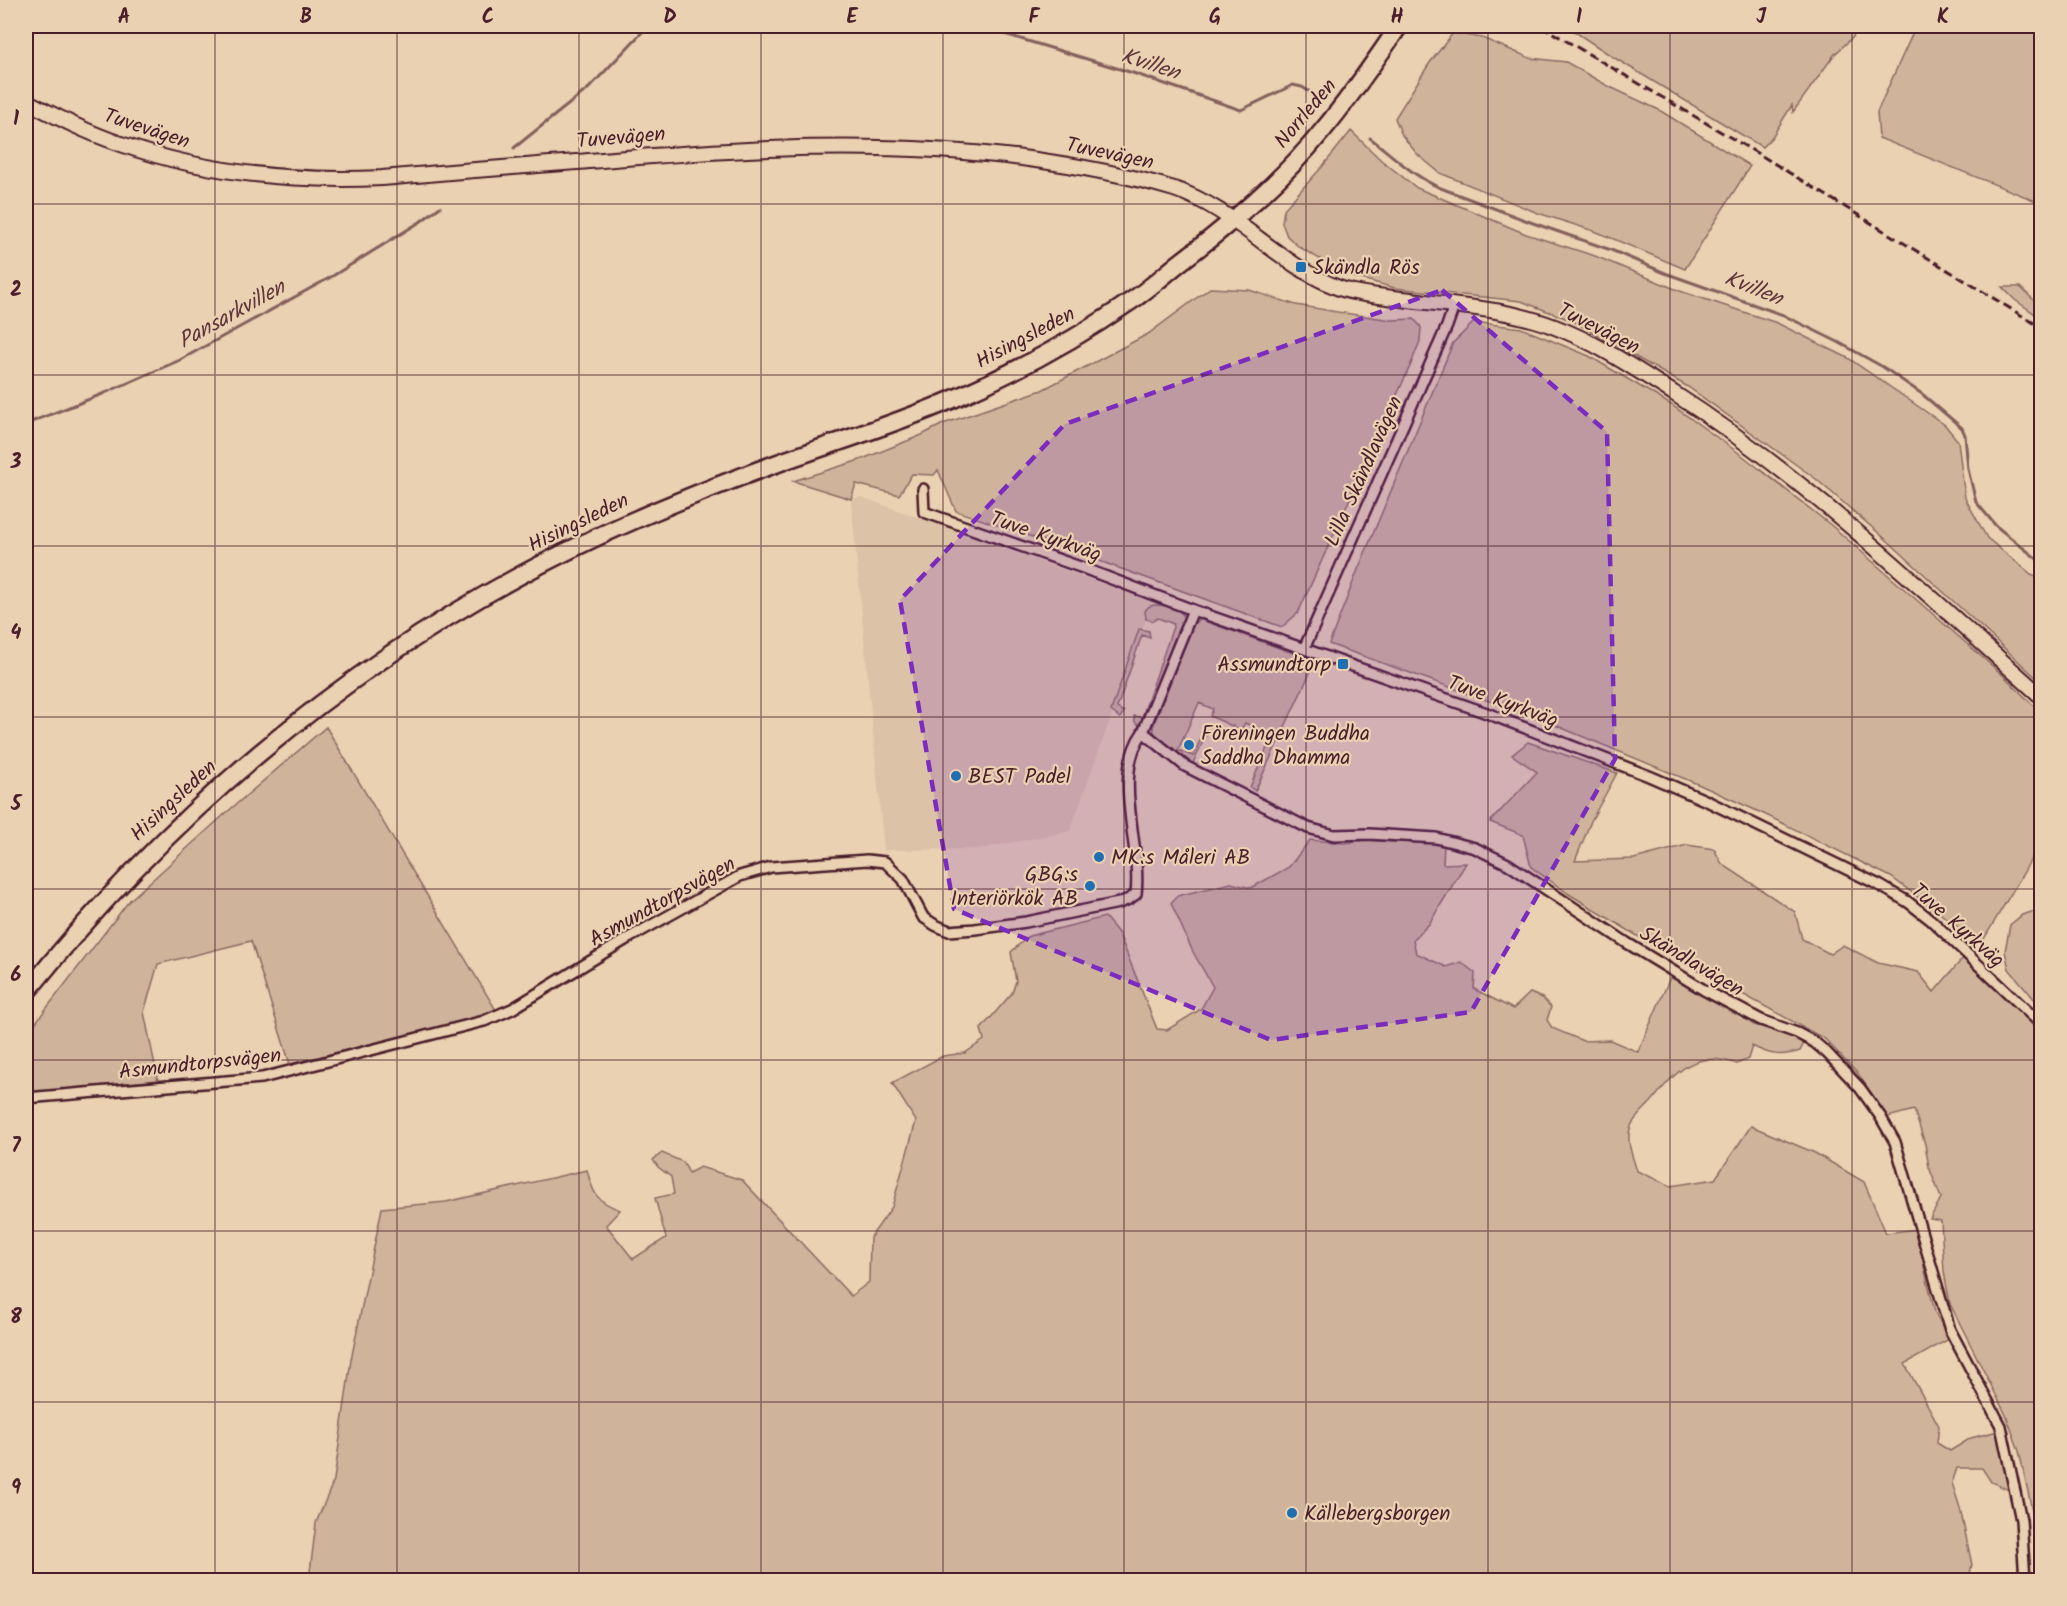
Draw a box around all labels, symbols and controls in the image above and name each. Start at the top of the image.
text: A [118,2,130,34]
text: B [300,2,312,34]
text: C [482,2,494,34]
text: D [663,2,677,34]
text: E [846,2,858,34]
text: F [1029,2,1041,34]
text: G [1209,2,1221,34]
text: H [1390,2,1404,34]
text: I [1576,2,1582,34]
text: J [1756,2,1767,34]
text: K [1937,2,1949,34]
water label: Kvillen [1116,39,1186,92]
street label: Norrleden [1267,71,1346,156]
street label: Tuvevägen [99,100,194,159]
text: 1 [13,104,19,136]
street label: Tuvevägen [575,118,667,159]
street label: Tuvevägen [1063,129,1157,180]
place label: Skändla Rös [1313,252,1420,285]
marker: Skändla Rös [1294,260,1308,274]
water label: Kvillen [1719,262,1790,318]
water label: Pansarkvillen [172,270,294,359]
text: 2 [10,275,22,307]
street label: Tuvevägen [1551,294,1645,364]
street label: Hisingsleden [970,298,1082,378]
street label: Lilla Skändlavägen [1316,391,1412,552]
text: 3 [10,447,22,479]
street label: Hisingsleden [523,485,635,562]
street label: Tuve Kyrkväg [985,503,1106,572]
text: 4 [11,618,22,650]
place label: Assmundtorp [1217,649,1331,682]
marker: Assmundtorp [1336,657,1350,671]
street label: Tuve Kyrkväg [1442,667,1563,738]
place label: Föreningen Buddha Saddha Dhamma [1201,718,1370,775]
marker: Föreningen Buddha Saddha Dhamma [1182,738,1196,752]
street label: Hisingsleden [123,752,225,850]
place label: BEST Padel [968,761,1071,794]
marker: BEST Padel [949,769,963,783]
text: 5 [10,789,23,821]
place label: MK:s Måleri AB [1111,842,1250,875]
street label: Asmundtorpsvägen [583,848,742,956]
marker: MK:s Måleri AB [1092,850,1106,864]
place label: GBG:s Interiörkök AB [951,859,1078,916]
street label: Tuve Kyrkväg [1902,876,2012,977]
marker: GBG:s Interiörkök AB [1083,879,1097,893]
street label: Skändlavägen [1633,918,1750,1007]
text: 6 [11,960,22,992]
street label: Asmundtorpsvägen [117,1040,283,1089]
text: 7 [11,1131,21,1163]
text: 8 [10,1302,22,1334]
text: 9 [11,1473,21,1505]
place label: Källebergsborgen [1304,1498,1451,1531]
marker: Källebergsborgen [1285,1506,1299,1520]

